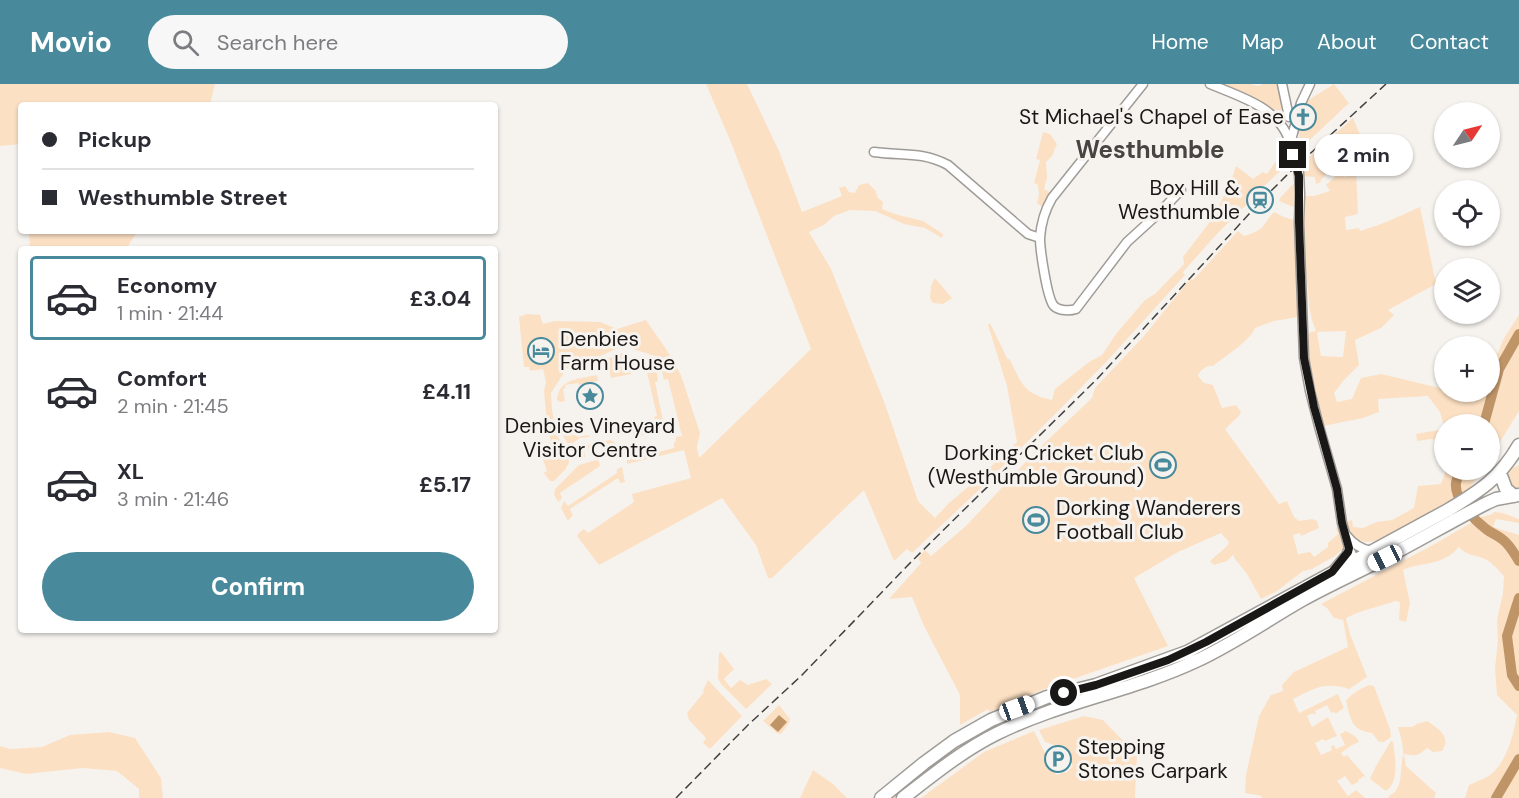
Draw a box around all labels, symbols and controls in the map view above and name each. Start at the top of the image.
search box [148,15,568,69]
text: Movio [30,24,112,61]
icon: search [169,26,202,59]
text: Search here [217,28,338,57]
text: Home [1151,28,1209,56]
text: Map [1242,28,1284,56]
text: About [1317,28,1377,56]
text: Contact [1410,28,1489,56]
church icon: St Michael's Chapel of Ease [1288,102,1318,132]
north arrow [1434,102,1500,168]
map controls [1434,102,1500,480]
place label: St Michael's Chapel of Ease [1019,103,1284,131]
text: Pickup [78,125,152,154]
district label: Westhumble [1075,134,1225,165]
callout: 2 min [1314,134,1413,176]
route end [1279,141,1306,168]
text: 2 min [1337,142,1390,168]
place label: Box Hill & Westhumble [1118,174,1240,226]
button: locate [1434,180,1500,246]
text: Westhumble Street [78,183,287,212]
station icon: Box Hill & Westhumble [1245,185,1275,215]
button: layers [1434,258,1500,324]
icon: car [45,271,99,325]
text: Economy [117,271,217,300]
text: £3.04 [409,284,471,313]
text: 1 min · 21:44 [117,300,223,326]
place label: Denbies Farm House [560,325,675,377]
hotel icon: Denbies Farm House [526,336,556,366]
button: + [1434,336,1500,402]
icon: car [45,364,99,418]
text: Comfort [117,364,207,393]
text: £4.11 [422,377,471,406]
place icon: Denbies Vineyard Visitor Centre [575,381,605,411]
text: 2 min · 21:45 [117,393,229,419]
place label: Denbies Vineyard Visitor Centre [505,412,675,464]
button: − [1434,414,1500,480]
place label: Dorking Cricket Club (Westhumble Ground) [928,439,1144,491]
sports icon: Dorking Cricket Club (Westhumble Ground) [1148,450,1178,480]
icon: car [45,457,99,511]
text: XL [117,457,144,486]
text: £5.17 [419,470,471,499]
text: 3 min · 21:46 [117,486,229,512]
place label: Dorking Wanderers Football Club [1056,494,1241,546]
sports icon: Dorking Wanderers Football Club [1021,505,1051,535]
car [1365,542,1405,574]
button: Confirm [42,552,474,621]
route start [1050,679,1077,706]
car [997,693,1037,723]
place label: Stepping Stones Carpark [1078,733,1228,785]
parking icon: Stepping Stones Carpark [1043,744,1073,774]

